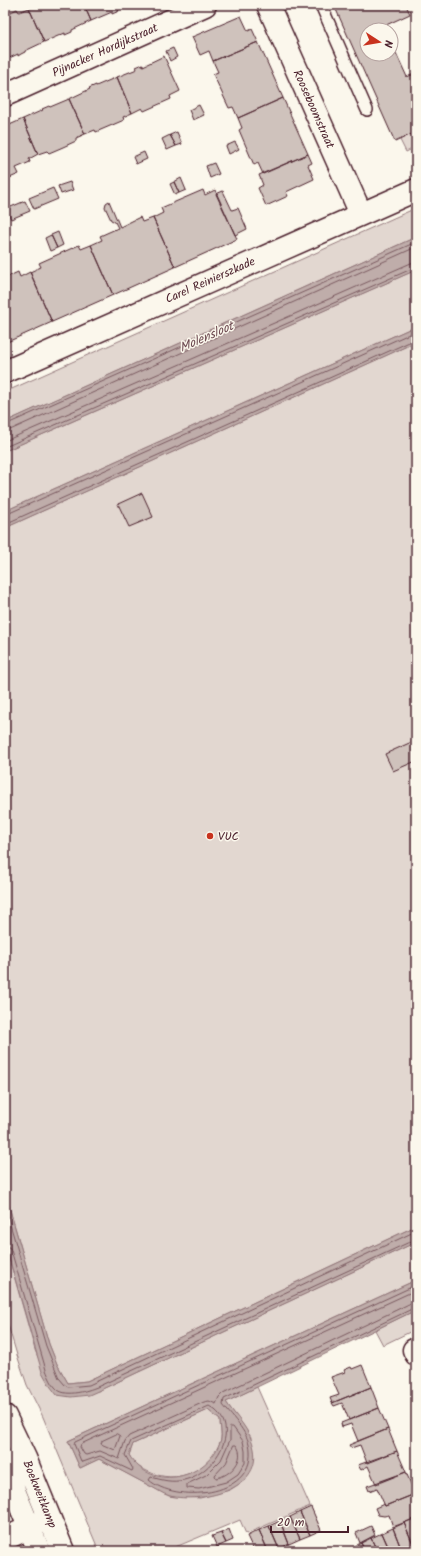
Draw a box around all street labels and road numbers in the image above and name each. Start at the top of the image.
street label: Pijnacker Hordijkstraat [49,18,162,82]
street label: Rooseboomstraat [288,67,340,152]
street label: Carel Reinierszkade [162,252,259,309]
street label: Boekweitkamp [17,1457,62,1531]

